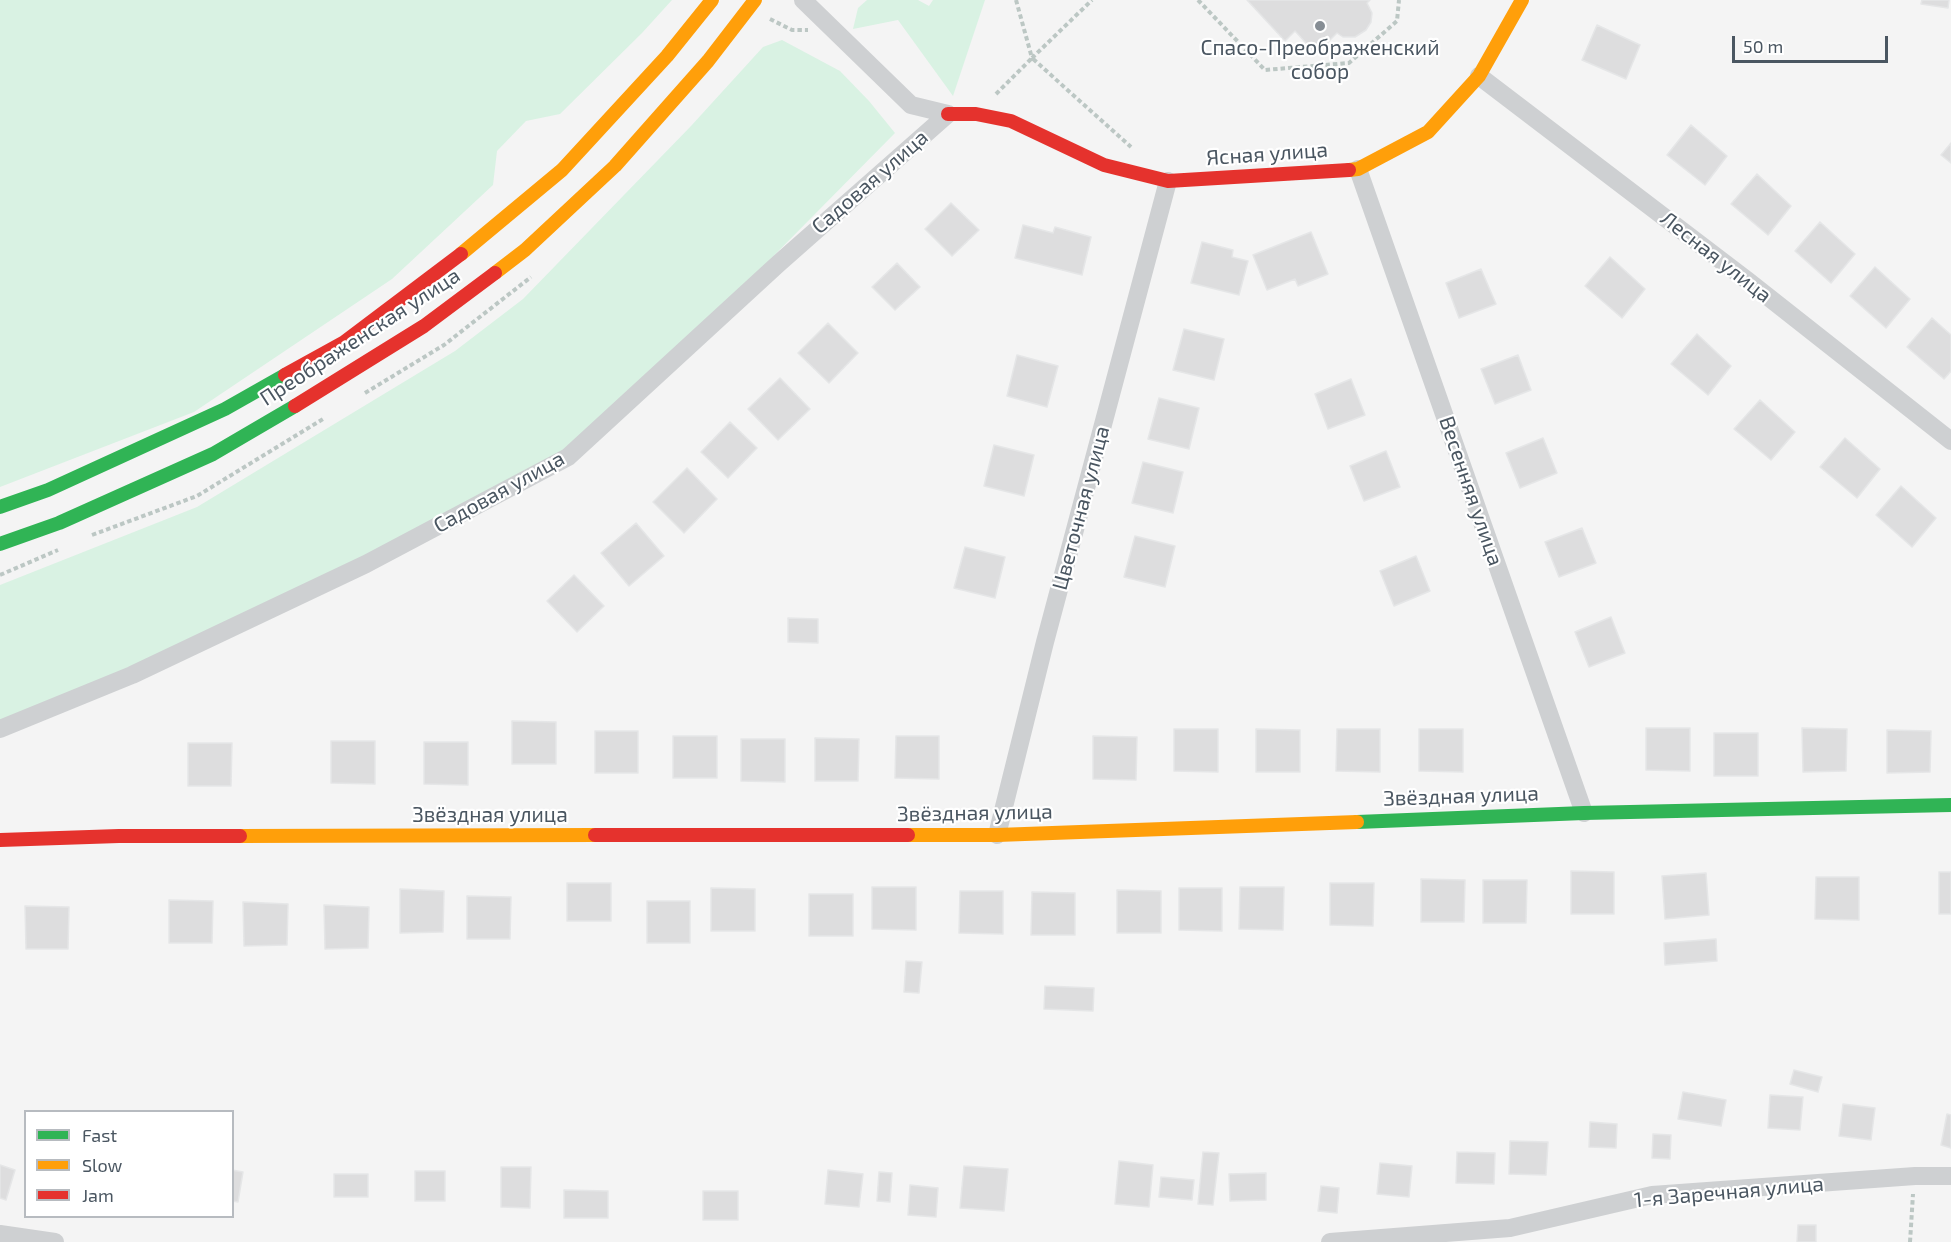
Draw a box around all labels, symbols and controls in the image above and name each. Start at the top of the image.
marker: Спасо-Преображенский собор [1313,19,1327,33]
scale bar [1735,24,1891,62]
place label: Спасо-Преображенский собор [1200,35,1440,85]
text: 50 m [1743,35,1783,57]
street label: Садовая улица [807,125,933,239]
street label: Ясная улица [1205,137,1329,171]
street label: Лесная улица [1655,206,1777,308]
street label: Преображенская улица [255,263,465,411]
street label: Весенняя улица [1434,413,1508,569]
street label: Цветочная улица [1047,423,1115,593]
street label: Садовая улица [429,446,569,538]
street label: Звёздная улица [1383,781,1539,811]
street label: Звёздная улица [897,799,1053,827]
street label: Звёздная улица [412,802,568,828]
legend [24,1110,234,1218]
text: Fast [82,1124,117,1146]
text: Slow [82,1154,122,1176]
street label: 1-я Заречная улица [1633,1171,1825,1213]
text: Jam [82,1184,114,1206]

